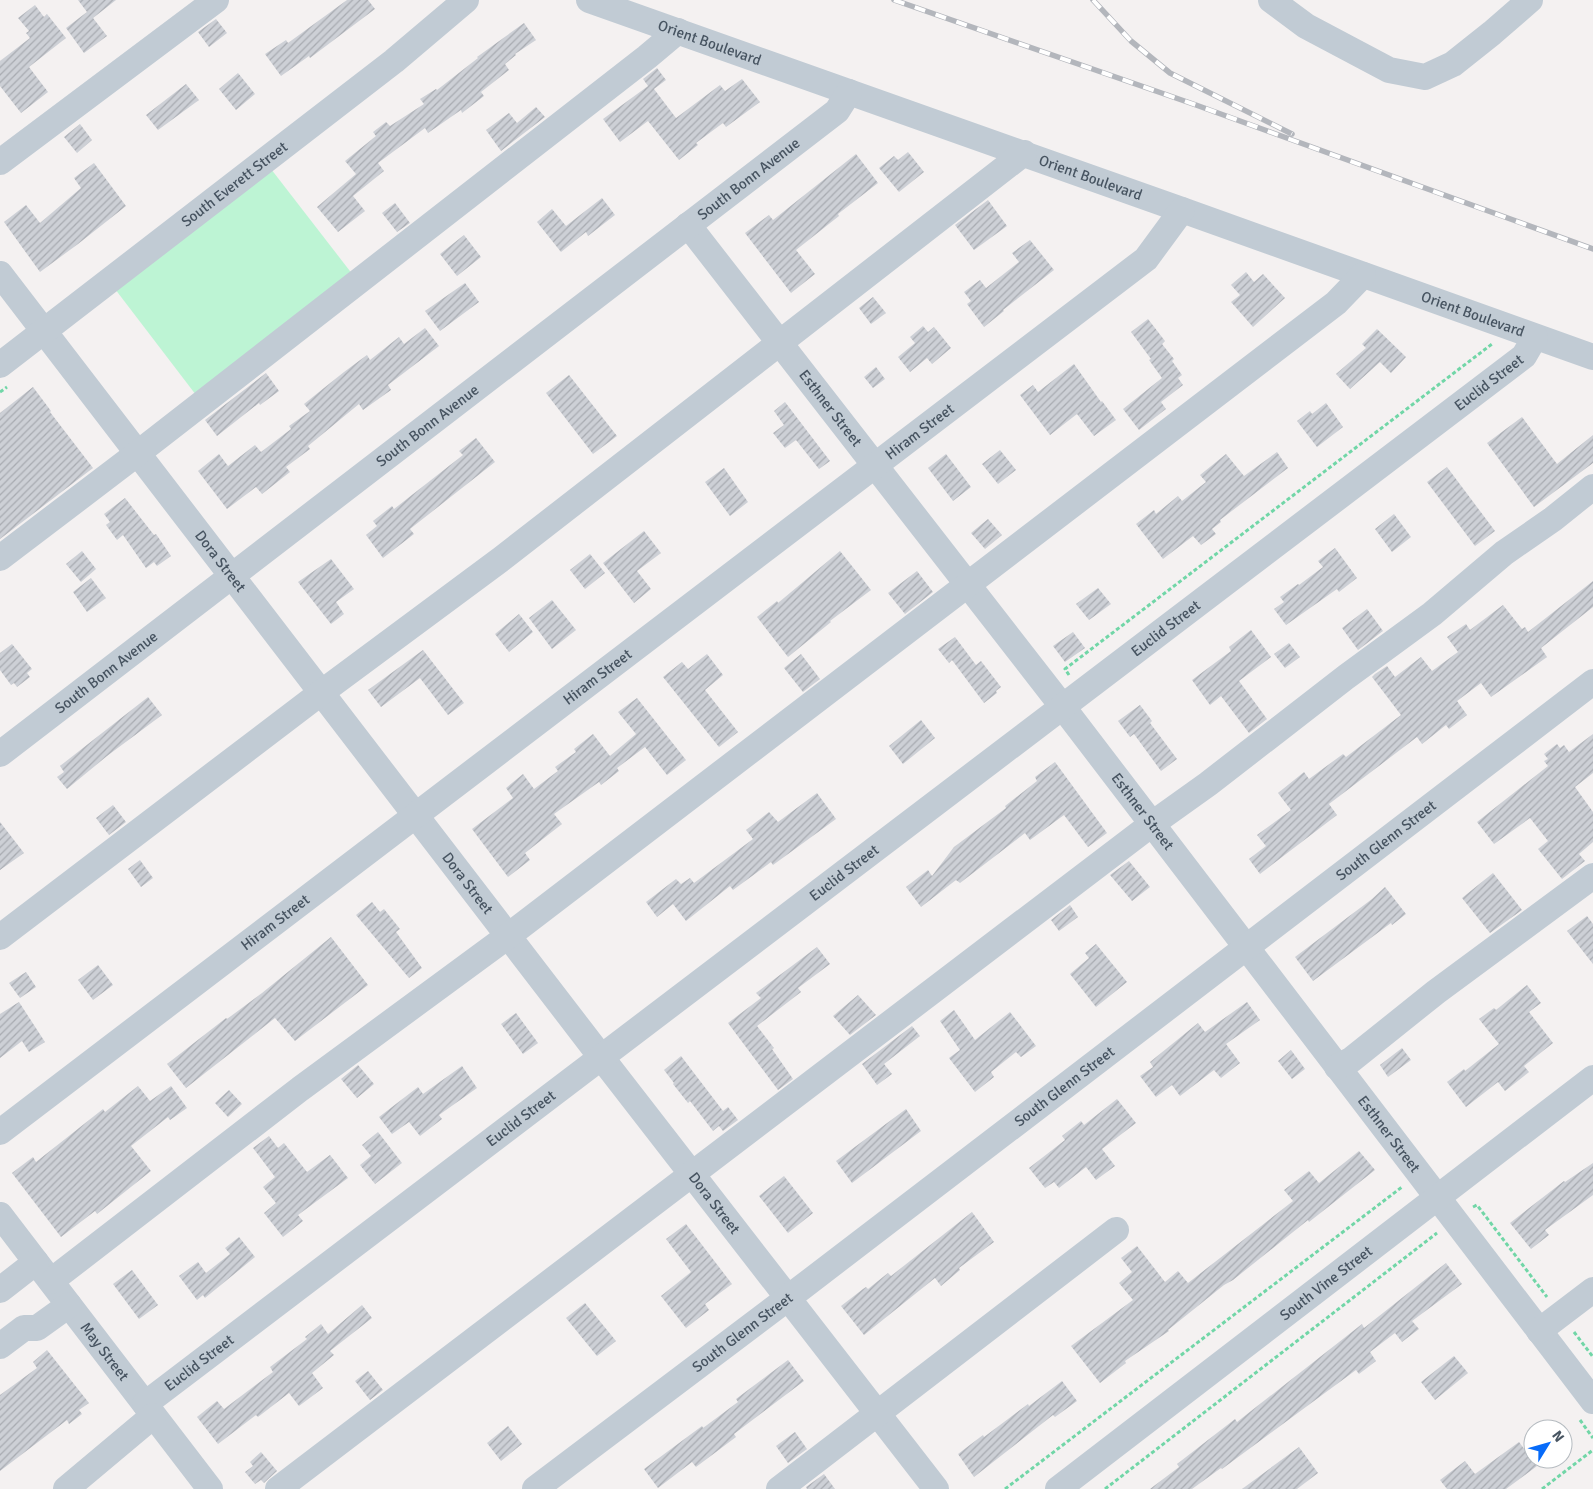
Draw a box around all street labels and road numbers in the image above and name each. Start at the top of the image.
street label: Orient Boulevard [656,16,764,69]
street label: South Bonn Avenue [694,134,804,224]
street label: South Everett Street [178,138,291,231]
street label: Orient Boulevard [1036,151,1145,204]
street label: Orient Boulevard [1419,287,1527,341]
street label: Euclid Street [1451,351,1527,415]
street label: Esthner Street [795,366,866,450]
street label: South Bonn Avenue [373,381,482,471]
street label: Hiram Street [882,400,957,463]
street label: Dora Street [191,527,250,596]
street label: Euclid Street [1127,596,1204,660]
street label: South Bonn Avenue [51,627,161,717]
street label: Hiram Street [559,645,635,709]
street label: Esthner Street [1107,769,1178,854]
street label: South Glenn Street [1332,796,1440,884]
street label: Euclid Street [806,841,882,905]
street label: Dora Street [438,849,497,918]
street label: Hiram Street [237,890,313,954]
street label: South Glenn Street [1011,1042,1118,1131]
street label: Euclid Street [483,1086,559,1150]
street label: Esthner Street [1354,1092,1424,1176]
street label: Dora Street [685,1169,744,1238]
street label: South Vine Street [1276,1242,1376,1324]
street label: South Glenn Street [689,1289,796,1376]
street label: May Street [76,1319,133,1384]
street label: Euclid Street [161,1331,237,1395]

